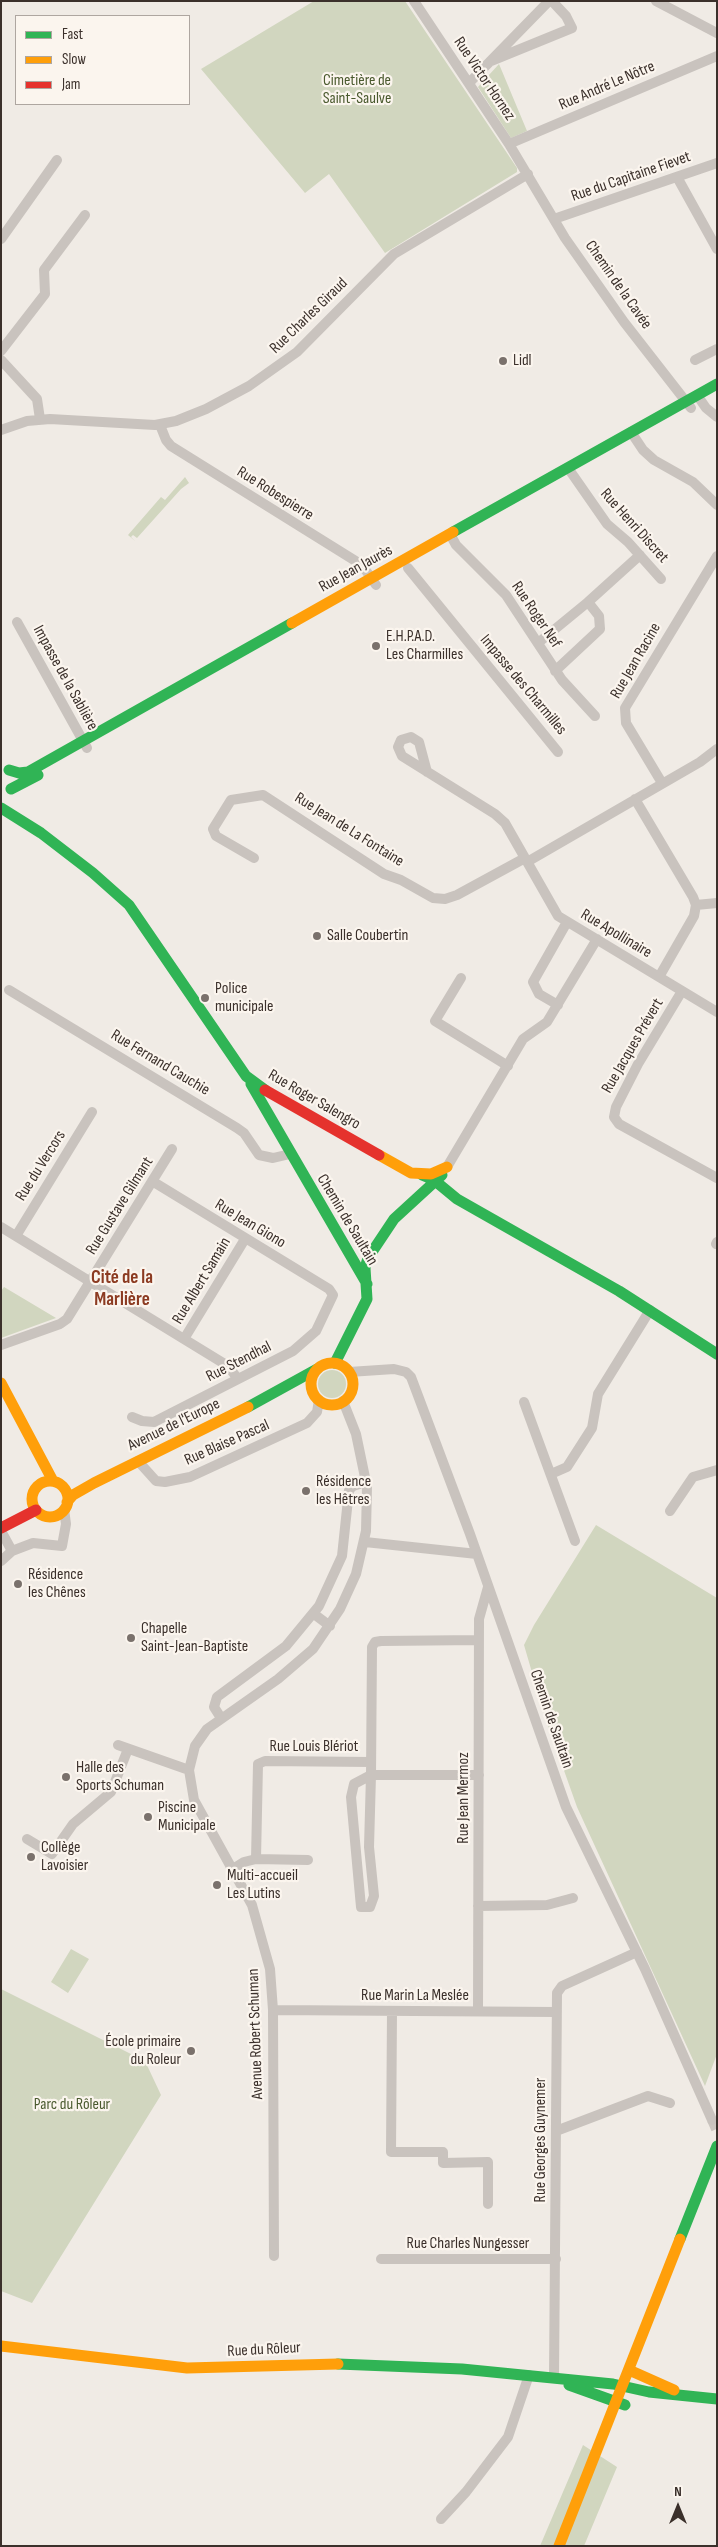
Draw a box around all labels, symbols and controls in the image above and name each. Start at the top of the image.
legend [15,15,190,105]
text: Fast [62,25,83,44]
street label: Rue Victor Hornez [449,34,519,124]
text: Slow [62,50,86,69]
street label: Rue André Le Nôtre [556,57,658,115]
park label: Cimetière de Saint-Saulve [323,71,391,109]
text: Jam [62,75,80,94]
street label: Rue du Capitaine Fievet [569,148,693,206]
street label: Chemin de la Cavée [580,237,656,333]
street label: Rue Charles Giraud [266,274,352,358]
place label: Lidl [513,351,532,371]
marker: Lidl [497,355,509,367]
street label: Rue Robespierre [233,463,317,525]
street label: Rue Henri Discret [596,485,672,567]
street label: Rue Jean Jaurès [316,541,396,597]
street label: Rue Roger Nef [507,578,565,652]
street label: Rue Jean Racine [607,620,665,702]
street label: Impasse de la Sablière [28,622,102,734]
place label: E.H.P.A.D. Les Charmilles [386,627,463,665]
street label: Impasse des Charmilles [476,631,570,739]
marker: E.H.P.A.D. Les Charmilles [370,640,382,652]
street label: Rue Jean de La Fontaine [291,789,407,871]
street label: Rue Apollinaire [577,905,655,963]
place label: Salle Coubertin [327,926,408,946]
marker: Salle Coubertin [311,930,323,942]
place label: Police municipale [215,979,273,1017]
marker: Police municipale [199,992,211,1004]
street label: Rue Jacques Prévert [598,995,668,1097]
street label: Rue Fernand Cauchie [107,1026,213,1100]
street label: Rue Roger Salengro [264,1066,364,1134]
street label: Rue du Vercors [12,1127,70,1205]
street label: Rue Gustave Gilmant [82,1154,158,1258]
street label: Chemin de Saultain [312,1171,382,1269]
street label: Rue Jean Giono [211,1195,289,1253]
street label: Rue Albert Samain [169,1234,235,1328]
district label: Cité de la Marlière [91,1267,153,1311]
street label: Rue Stendhal [203,1337,275,1387]
street label: Avenue de l'Europe [125,1394,223,1456]
street label: Rue Blaise Pascal [182,1416,272,1470]
place label: Résidence les Hêtres [316,1472,371,1510]
marker: Résidence les Hêtres [300,1485,312,1497]
place label: Résidence les Chênes [28,1565,86,1603]
marker: Résidence les Chênes [12,1578,24,1590]
place label: Chapelle Saint-Jean-Baptiste [141,1619,248,1657]
marker: Chapelle Saint-Jean-Baptiste [125,1632,137,1644]
street label: Chemin de Saultain [525,1667,577,1771]
street label: Rue Louis Blériot [269,1737,359,1757]
street label: Rue Jean Mermoz [454,1752,474,1844]
place label: Halle des Sports Schuman [76,1758,164,1796]
marker: Halle des Sports Schuman [60,1771,72,1783]
place label: Piscine Municipale [158,1798,216,1836]
marker: Piscine Municipale [142,1811,154,1823]
place label: Collège Lavoisier [41,1838,88,1876]
marker: Collège Lavoisier [25,1851,37,1863]
place label: Multi-accueil Les Lutins [227,1866,298,1904]
marker: Multi-accueil Les Lutins [211,1879,223,1891]
street label: Avenue Robert Schuman [244,1968,268,2100]
street label: Rue Marin La Meslée [361,1986,469,2006]
place label: École primaire du Roleur [105,2032,181,2070]
marker: École primaire du Roleur [185,2045,197,2057]
street label: Rue Georges Guynemer [531,2078,551,2202]
park label: Parc du Rôleur [34,2095,110,2115]
street label: Rue Charles Nungesser [407,2234,529,2254]
street label: Rue du Rôleur [227,2338,301,2362]
north arrow [653,2482,703,2532]
text: N [674,2483,682,2500]

